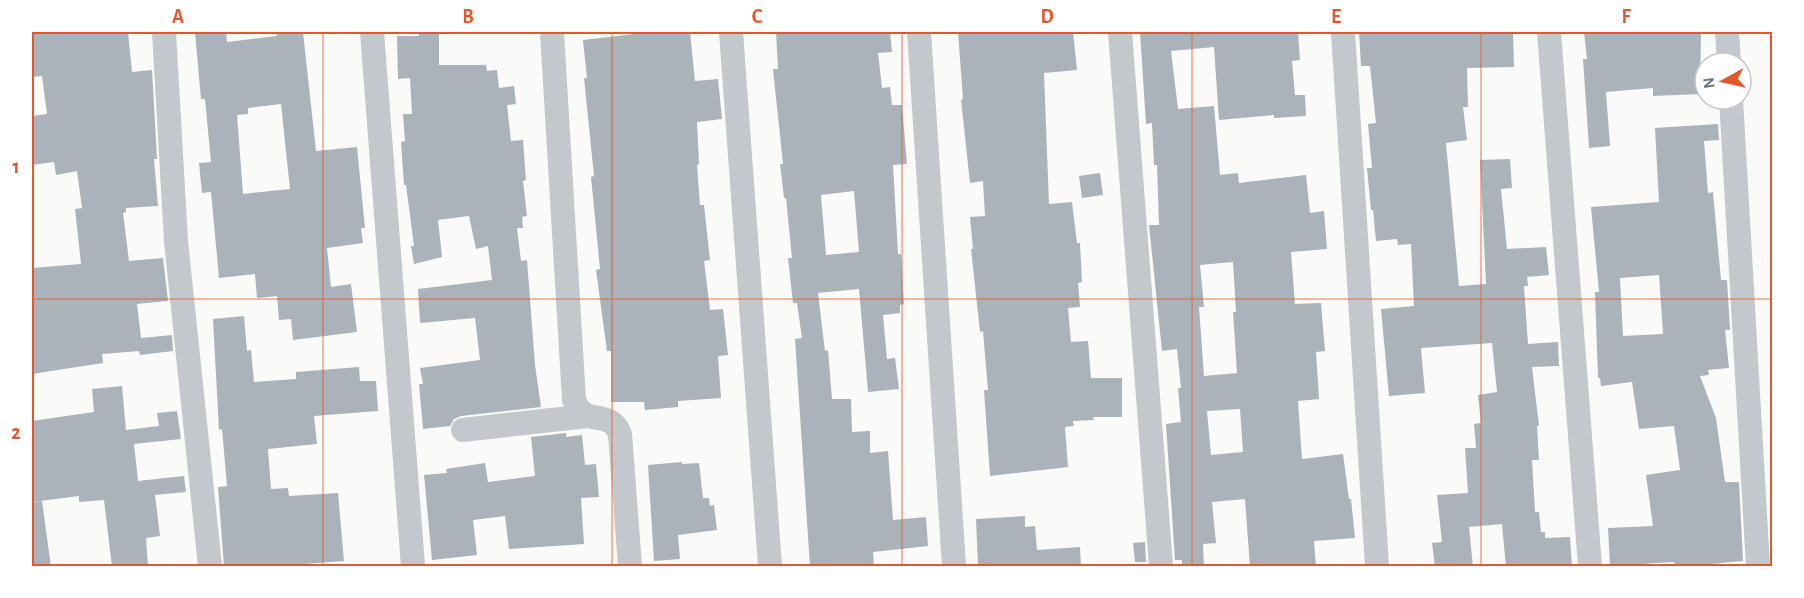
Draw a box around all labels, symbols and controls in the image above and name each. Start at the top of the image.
text: A [172,7,184,27]
text: B [462,7,474,27]
text: C [752,7,763,27]
text: D [1040,7,1054,27]
text: E [1331,7,1341,27]
text: F [1621,7,1631,27]
north arrow [1693,51,1753,111]
text: N [1700,76,1718,90]
text: 1 [12,157,20,177]
text: 2 [11,423,21,443]

